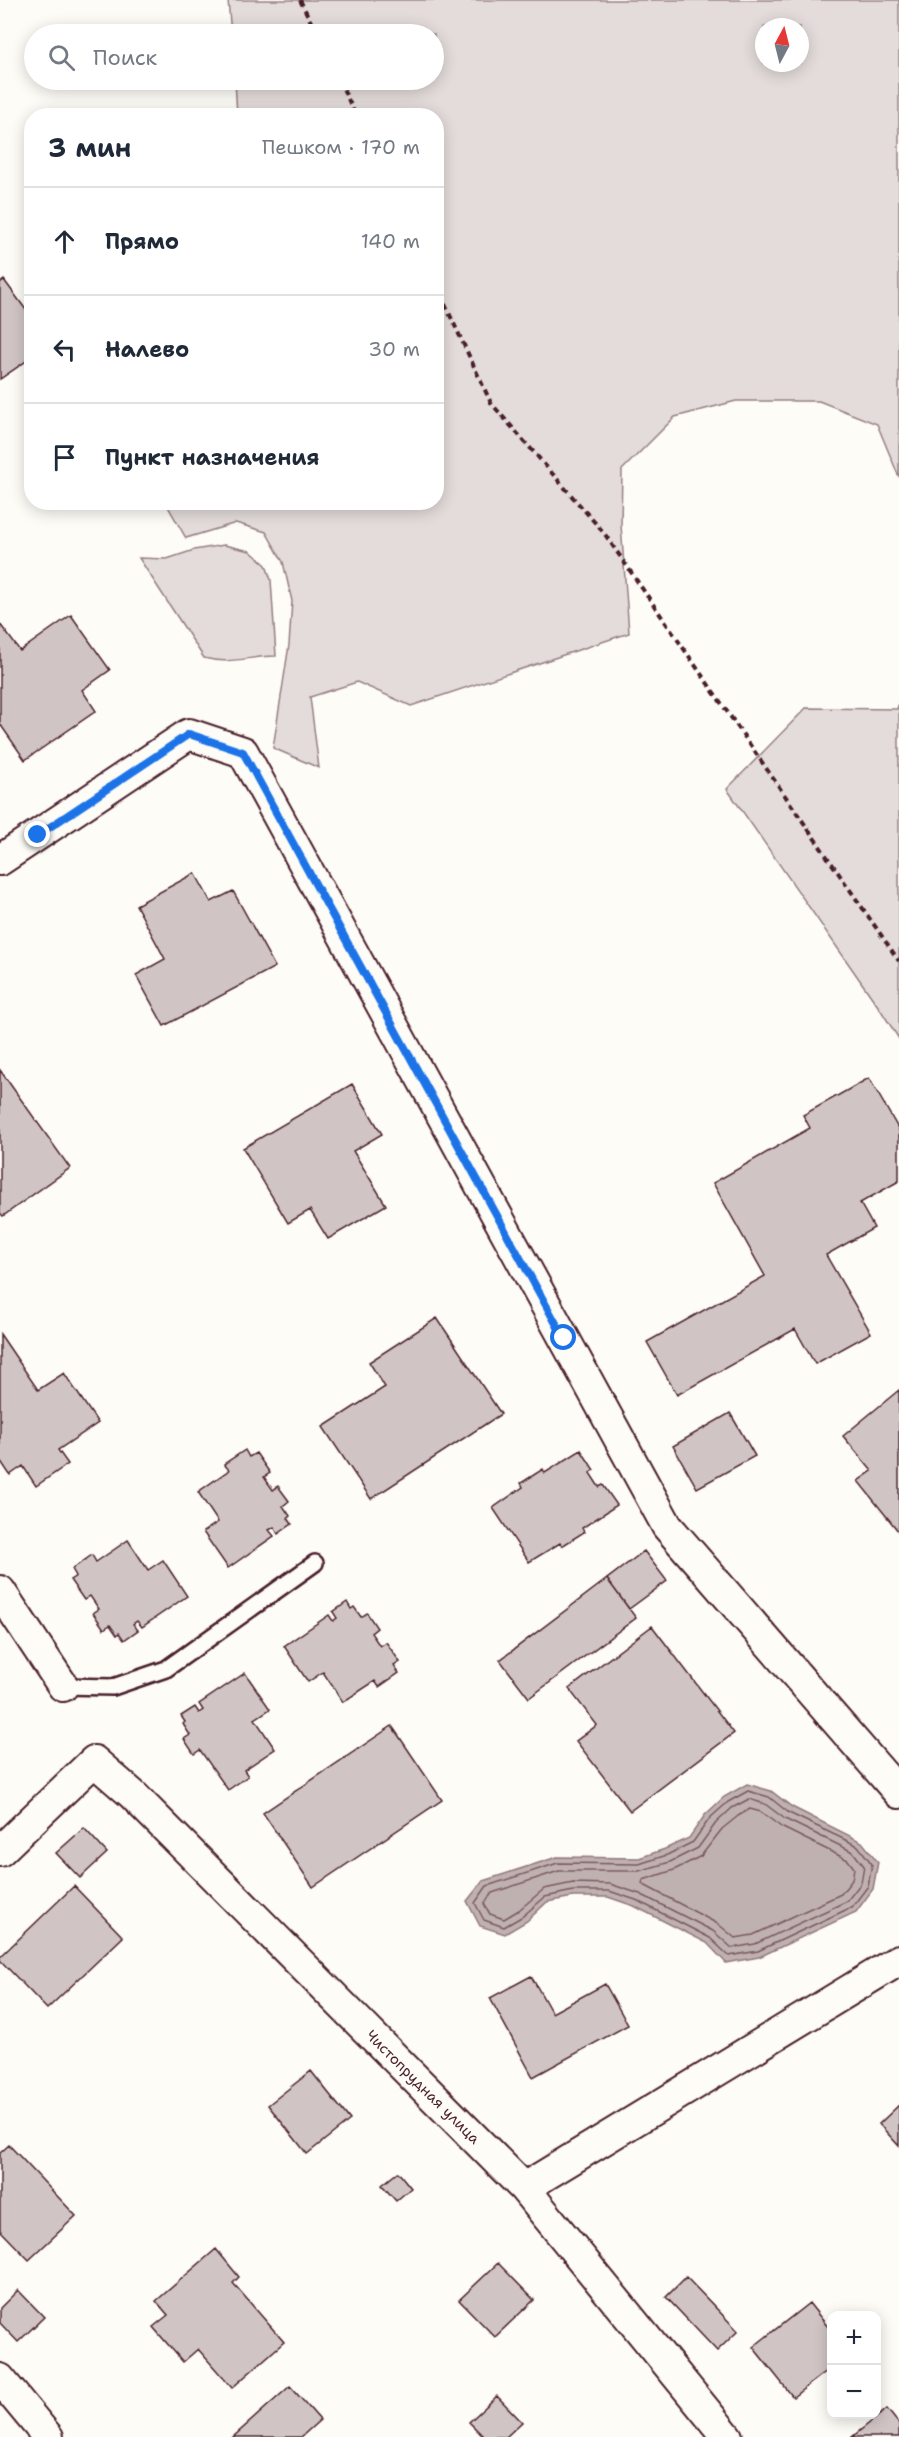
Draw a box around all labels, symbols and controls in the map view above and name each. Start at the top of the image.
north arrow [755,18,809,72]
search box [24,24,444,90]
icon: search [45,41,78,74]
text: Поиск [93,43,157,72]
text: 3 мин [48,130,131,165]
text: Пешком · 170 m [262,134,420,160]
icon: ahead [48,225,81,258]
text: Прямо [105,227,179,256]
text: 140 m [361,228,420,254]
icon: left [48,333,81,366]
text: Налево [105,335,189,364]
text: 30 m [368,336,420,362]
icon: arrive [48,441,81,474]
text: Пункт назначения [105,443,319,472]
route end [24,821,50,847]
route start [550,1324,576,1350]
street label: Чистопрудная улица [362,2026,485,2149]
map controls [827,2311,881,2419]
button: + [827,2311,881,2365]
button: − [827,2365,881,2419]

